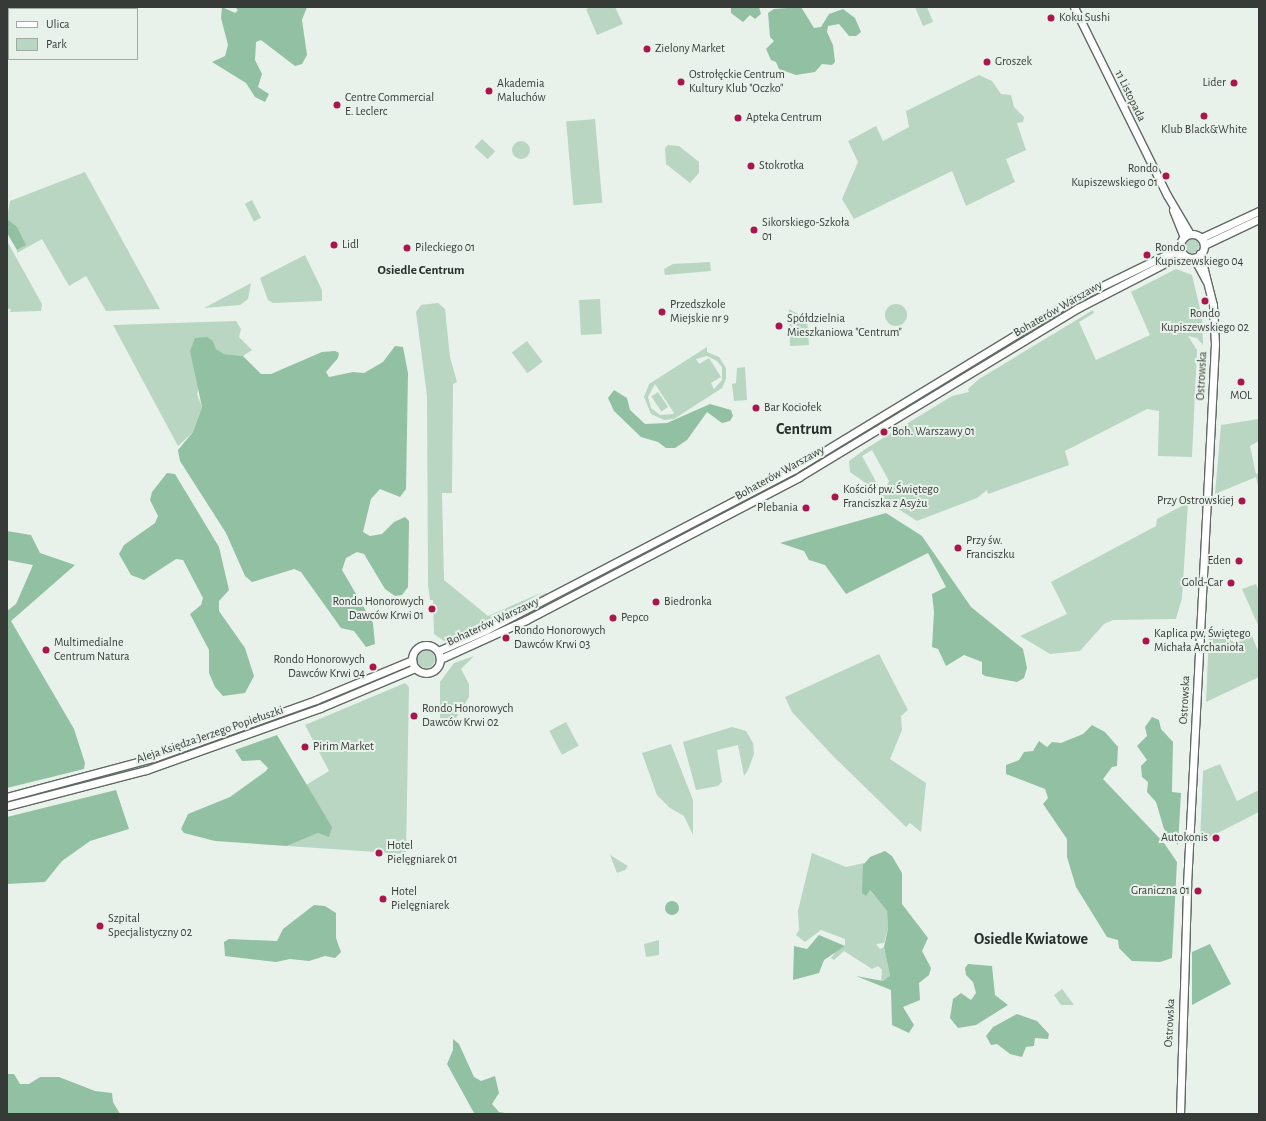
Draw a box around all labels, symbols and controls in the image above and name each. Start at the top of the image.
legend [8,8,138,60]
place label: Koku Sushi [1059,11,1110,25]
marker: Koku Sushi [1046,13,1056,23]
text: Ulica [46,18,69,30]
text: Park [46,38,67,50]
place label: Zielony Market [655,42,725,56]
marker: Zielony Market [642,44,652,54]
place label: Groszek [995,55,1032,69]
marker: Groszek [982,57,992,67]
place label: Ostrołęckie Centrum Kultury Klub "Oczko" [689,68,785,96]
street label: 11 Listopada [1111,68,1149,124]
place label: Lider [1202,76,1226,90]
place label: Akademia Maluchów [497,77,546,105]
marker: Ostrołęckie Centrum Kultury Klub "Oczko" [676,77,686,87]
marker: Lider [1229,78,1239,88]
marker: Akademia Maluchów [484,86,494,96]
place label: Centre Commercial E. Leclerc [345,91,434,119]
marker: Centre Commercial E. Leclerc [332,100,342,110]
place label: Apteka Centrum [746,111,822,125]
marker: Klub Black&White [1199,111,1209,121]
marker: Apteka Centrum [733,113,743,123]
place label: Klub Black&White [1161,123,1247,137]
place label: Stokrotka [759,159,804,173]
marker: Stokrotka [746,161,756,171]
place label: Rondo Kupiszewskiego 01 [1071,162,1158,190]
marker: Rondo Kupiszewskiego 01 [1161,171,1171,181]
place label: Sikorskiego-Szkoła 01 [762,216,850,244]
marker: Sikorskiego-Szkoła 01 [749,225,759,235]
place label: Lidl [342,238,359,252]
marker: Lidl [329,240,339,250]
place label: Pileckiego 01 [415,241,475,255]
place label: Rondo Kupiszewskiego 04 [1155,241,1243,269]
marker: Pileckiego 01 [402,243,412,253]
marker: Rondo Kupiszewskiego 04 [1142,250,1152,260]
district label: Osiedle Centrum [378,263,464,279]
street label: Bohaterów Warszawy [1011,278,1105,340]
marker: Rondo Kupiszewskiego 02 [1200,296,1210,306]
place label: Przedszkole Miejskie nr 9 [670,298,729,326]
marker: Przedszkole Miejskie nr 9 [657,307,667,317]
place label: Rondo Kupiszewskiego 02 [1161,307,1249,335]
place label: Spółdzielnia Mieszkaniowa "Centrum" [787,312,902,340]
marker: Spółdzielnia Mieszkaniowa "Centrum" [774,321,784,331]
street label: Ostrowska [1194,351,1210,401]
marker: MOL [1236,377,1246,387]
place label: MOL [1230,389,1252,403]
place label: Bar Kociołek [764,401,821,415]
marker: Bar Kociołek [751,403,761,413]
district label: Centrum [776,419,832,439]
place label: Boh. Warszawy 01 [892,425,975,439]
marker: Boh. Warszawy 01 [879,427,889,437]
street label: Bohaterów Warszawy [733,442,827,504]
place label: Kościół pw. Świętego Franciszka z Asyżu [843,483,939,511]
marker: Kościół pw. Świętego Franciszka z Asyżu [830,492,840,502]
place label: Przy Ostrowskiej [1157,494,1234,508]
marker: Przy Ostrowskiej [1237,496,1247,506]
place label: Plebania [757,501,798,515]
marker: Plebania [801,503,811,513]
place label: Przy św. Franciszku [966,534,1015,562]
marker: Przy św. Franciszku [953,543,963,553]
place label: Eden [1208,554,1231,568]
marker: Eden [1234,556,1244,566]
place label: Gold-Car [1182,576,1223,590]
marker: Gold-Car [1226,578,1236,588]
street label: Bohaterów Warszawy [445,594,541,650]
place label: Rondo Honorowych Dawców Krwi 01 [333,595,424,623]
place label: Biedronka [664,595,712,609]
marker: Biedronka [651,597,661,607]
marker: Rondo Honorowych Dawców Krwi 01 [427,604,437,614]
place label: Pepco [621,611,649,625]
marker: Pepco [608,613,618,623]
place label: Rondo Honorowych Dawców Krwi 03 [514,624,605,652]
place label: Kaplica pw. Świętego Michała Archanioła [1154,627,1251,655]
marker: Rondo Honorowych Dawców Krwi 03 [501,633,511,643]
place label: Multimedialne Centrum Natura [54,636,130,664]
marker: Kaplica pw. Świętego Michała Archanioła [1141,636,1151,646]
marker: Multimedialne Centrum Natura [41,645,51,655]
place label: Rondo Honorowych Dawców Krwi 04 [274,653,365,681]
marker: Rondo Honorowych Dawców Krwi 04 [368,662,378,672]
street label: Ostrowska [1177,675,1193,725]
place label: Rondo Honorowych Dawców Krwi 02 [422,702,513,730]
street label: Aleja Księdza Jerzego Popiełuszki [135,703,285,767]
marker: Rondo Honorowych Dawców Krwi 02 [409,711,419,721]
place label: Pirim Market [313,740,374,754]
marker: Pirim Market [300,742,310,752]
place label: Autokonis [1161,831,1208,845]
marker: Autokonis [1211,833,1221,843]
place label: Hotel Pielęgniarek 01 [387,839,458,867]
marker: Hotel Pielęgniarek 01 [374,848,384,858]
place label: Graniczna 01 [1131,884,1190,898]
place label: Hotel Pielęgniarek [391,885,449,913]
marker: Graniczna 01 [1193,886,1203,896]
marker: Hotel Pielęgniarek [378,894,388,904]
place label: Szpital Specjalistyczny 02 [108,912,192,940]
marker: Szpital Specjalistyczny 02 [95,921,105,931]
district label: Osiedle Kwiatowe [974,929,1088,949]
street label: Ostrowska [1162,998,1178,1048]

